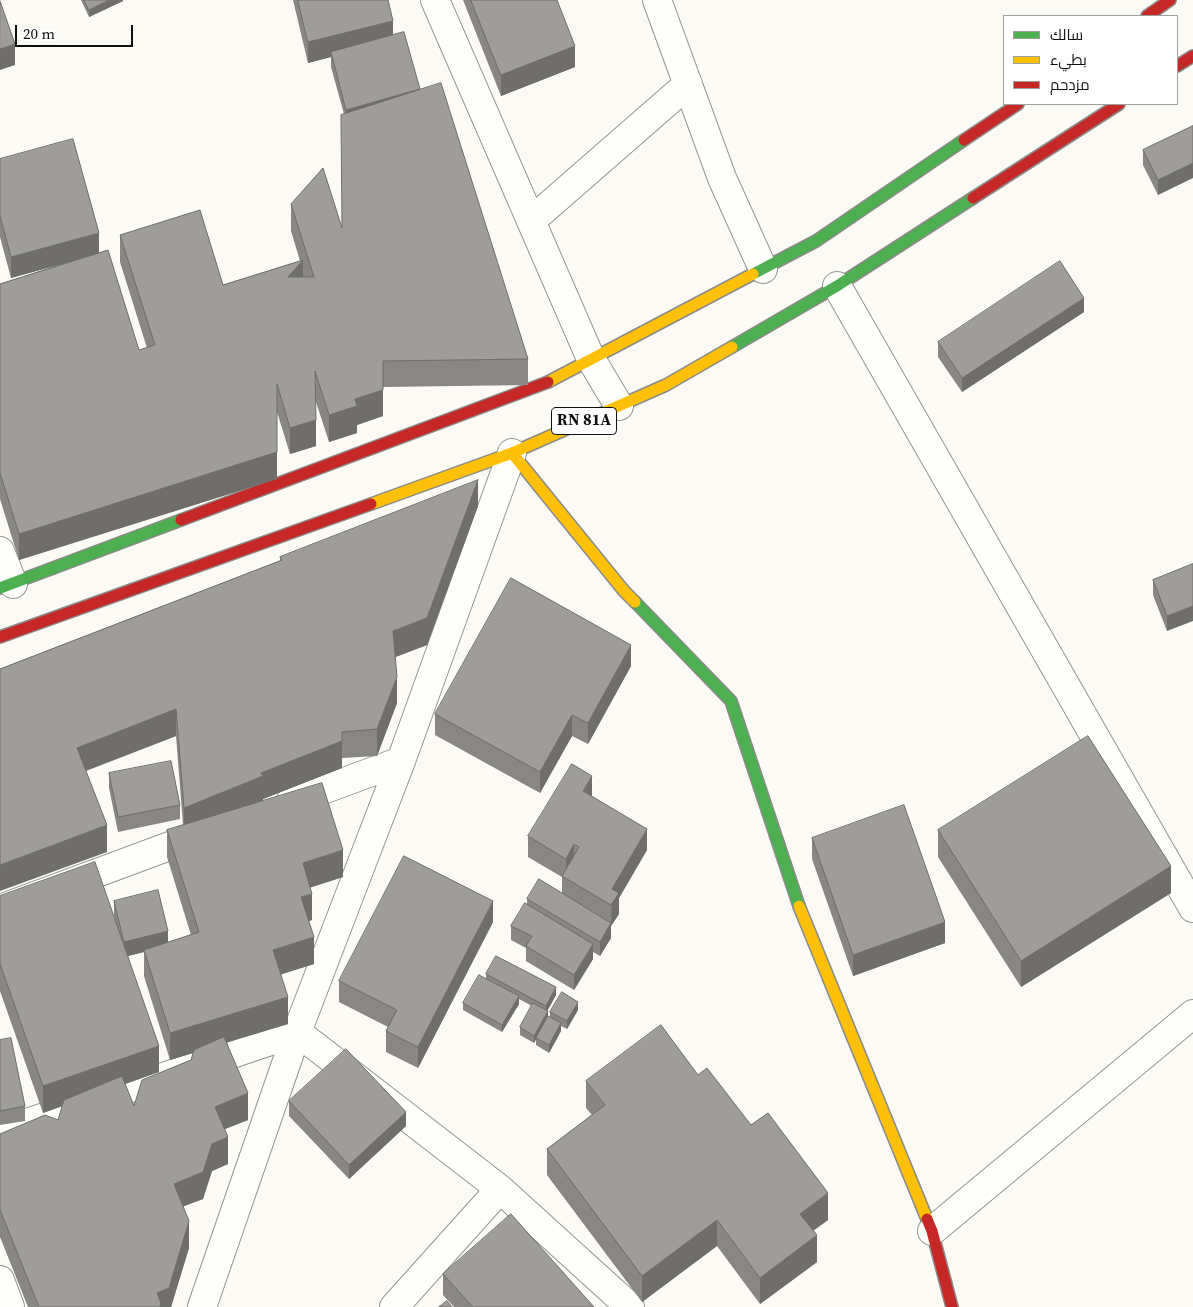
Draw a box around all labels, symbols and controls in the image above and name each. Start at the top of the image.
scale bar [18,15,135,47]
legend [1003,15,1178,105]
text: 20 m [23,23,55,44]
text: سالك [1050,24,1083,45]
text: بطيء [1050,49,1087,70]
text: مزدحم [1050,74,1090,95]
road number: RN 81A [552,408,616,434]

